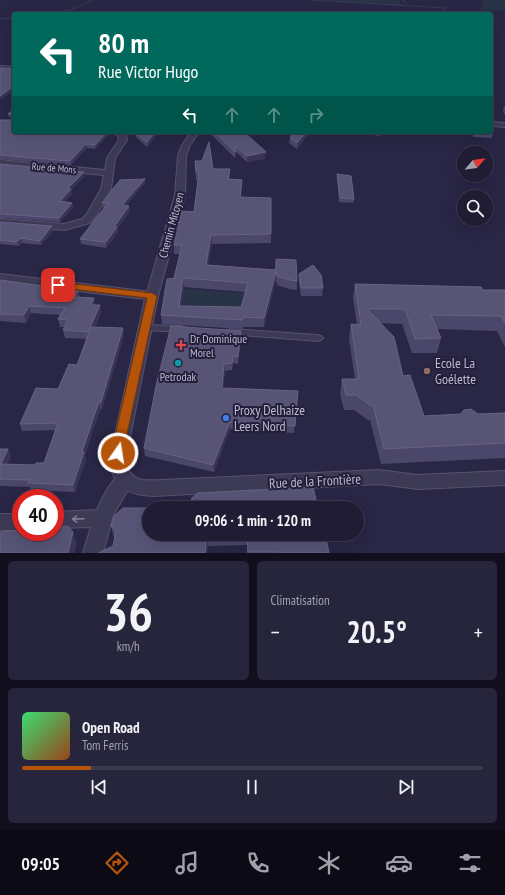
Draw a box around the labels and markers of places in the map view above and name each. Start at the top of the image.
pin [41,268,75,302]
place label: Dr Dominique Morel [190,331,247,360]
marker: Dr Dominique Morel [175,339,187,351]
place label: Ecole La Goélette [435,354,476,388]
marker: Petrodak [173,358,183,368]
marker: Ecole La Goélette [422,366,432,376]
place label: Petrodak [160,369,197,384]
place label: Proxy Delhaize Leers Nord [234,401,305,435]
marker: Proxy Delhaize Leers Nord [221,413,231,423]

